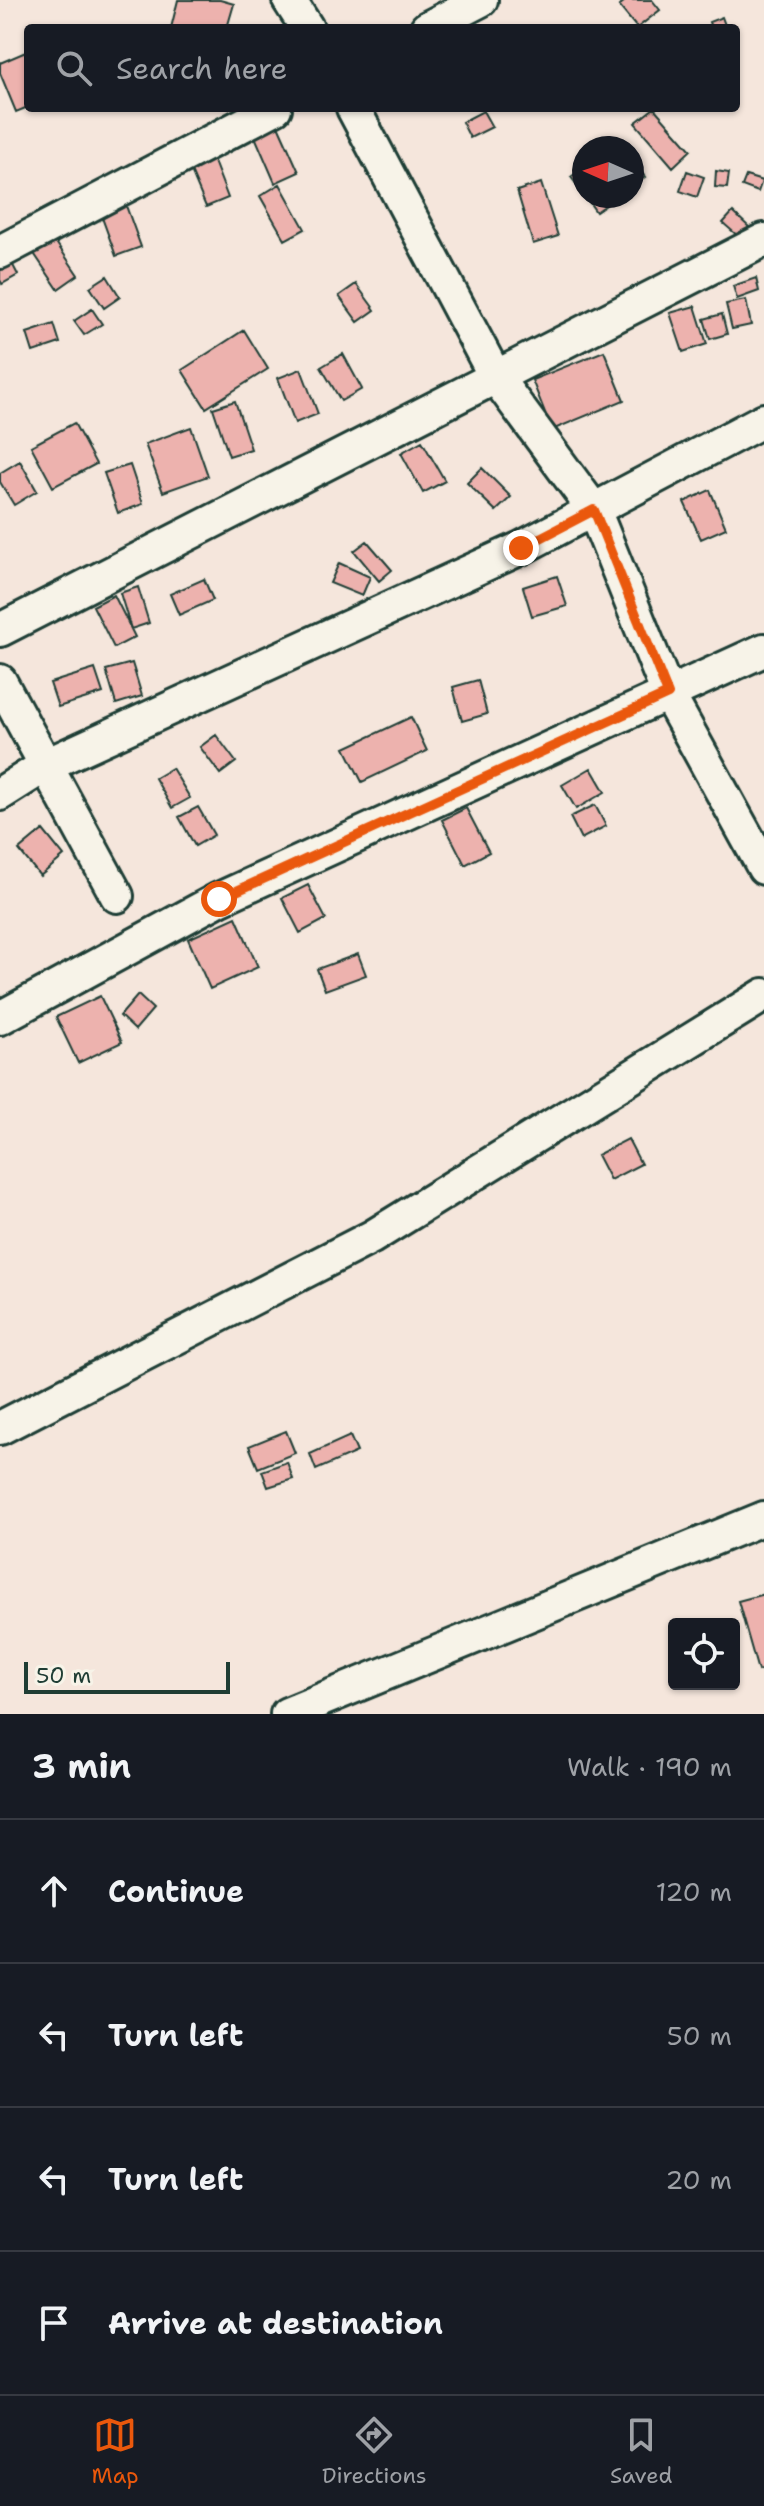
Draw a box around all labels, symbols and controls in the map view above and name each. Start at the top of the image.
search box [24,24,740,112]
icon: search [52,46,96,90]
text: Search here [116,48,287,89]
north arrow [572,136,644,208]
route end [503,530,539,566]
route start [201,881,237,917]
map controls [668,1618,740,1690]
button: locate [668,1618,740,1690]
scale bar [24,1658,230,1694]
text: 50 m [36,1661,91,1690]
text: 3 min [32,1743,131,1789]
text: Walk · 190 m [567,1749,732,1784]
icon: ahead [32,1869,76,1913]
text: Continue [108,1871,244,1912]
text: 120 m [656,1874,732,1909]
icon: left [32,2013,76,2057]
text: Turn left [108,2015,243,2056]
text: 50 m [667,2018,732,2053]
icon: left [32,2157,76,2201]
text: Turn left [108,2159,243,2200]
text: 20 m [665,2162,732,2197]
icon: arrive [32,2301,76,2345]
text: Arrive at destination [108,2303,443,2344]
tab: Map [92,2413,139,2490]
tab: Directions [322,2413,427,2490]
tab: Saved [610,2413,672,2490]

